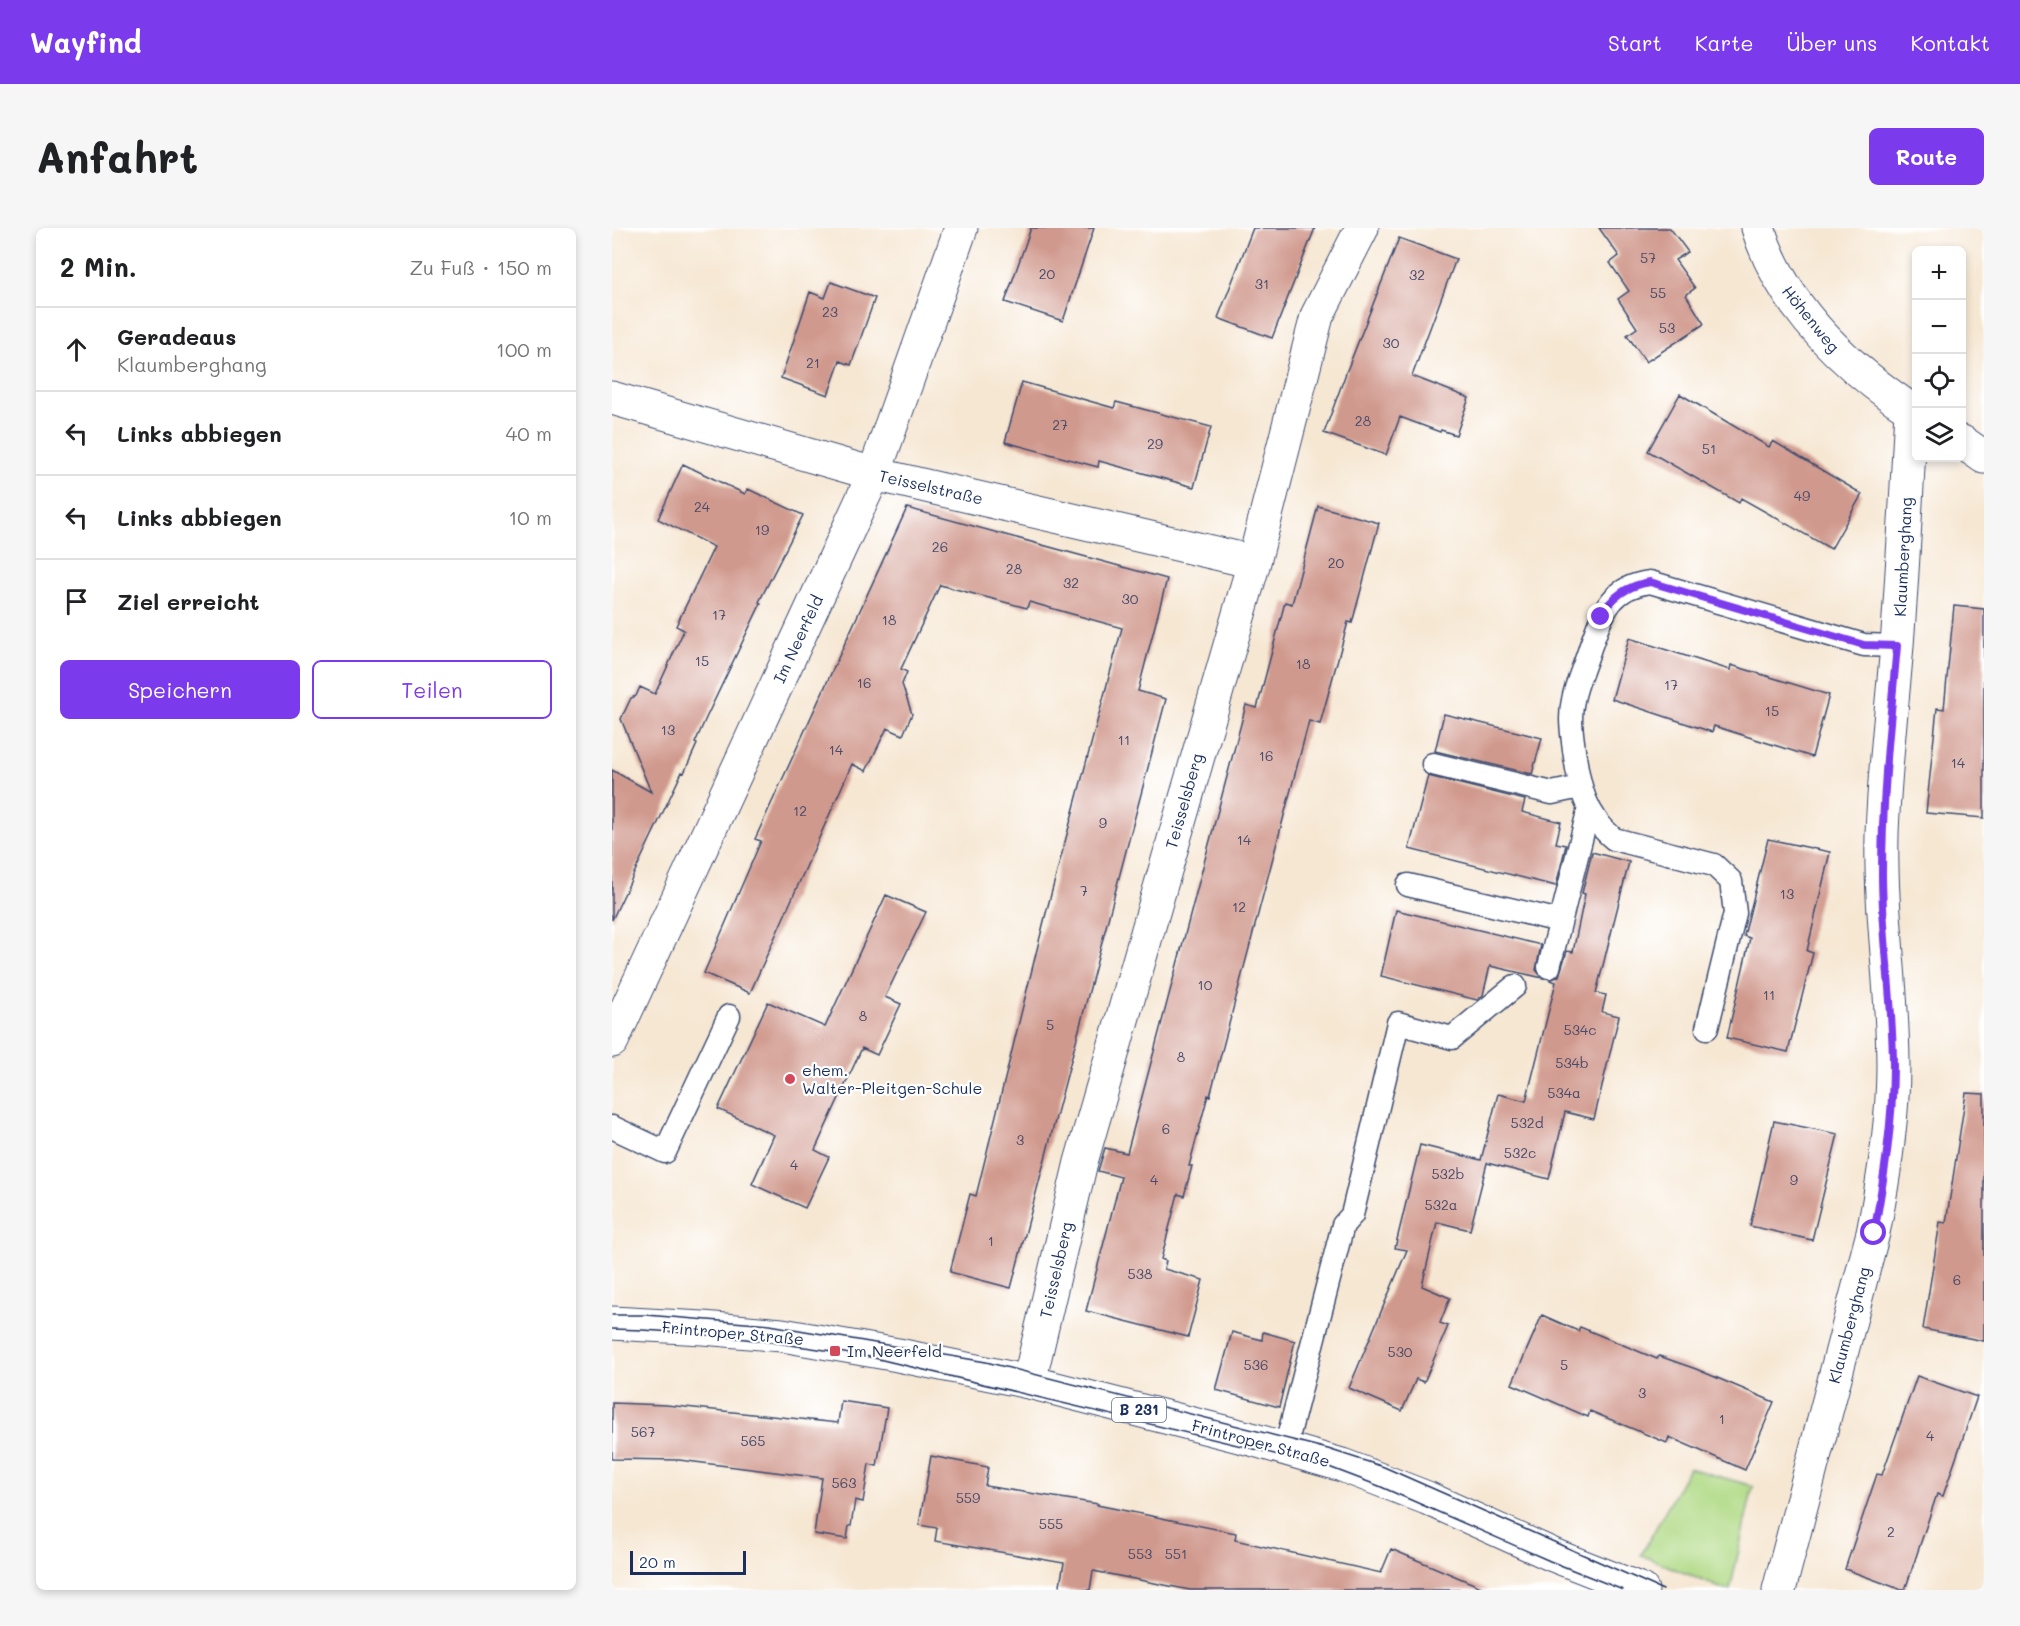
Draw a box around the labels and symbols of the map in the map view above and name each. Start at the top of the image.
house number: 57 [1640,248,1656,267]
house number: 20 [1039,264,1056,283]
house number: 32 [1409,265,1425,284]
house number: 31 [1255,274,1269,293]
street label: Höhenweg [1778,281,1845,356]
house number: 55 [1650,283,1666,302]
house number: 23 [822,302,838,321]
house number: 53 [1659,318,1675,337]
house number: 30 [1383,333,1400,352]
house number: 21 [806,353,820,372]
house number: 28 [1355,411,1371,430]
house number: 27 [1052,415,1068,434]
house number: 29 [1147,434,1163,453]
house number: 51 [1702,439,1716,458]
street label: Teisselstraße [877,464,985,509]
house number: 49 [1794,486,1810,505]
house number: 24 [694,497,711,516]
street label: Klaumberghang [1889,497,1916,617]
house number: 19 [755,520,769,539]
house number: 26 [932,537,948,556]
house number: 20 [1328,553,1345,572]
house number: 28 [1006,559,1022,578]
house number: 32 [1063,573,1079,592]
house number: 30 [1122,589,1139,608]
street label: Im Neerfeld [768,591,827,686]
route end [1587,603,1613,629]
house number: 17 [712,605,726,624]
house number: 18 [882,610,896,629]
house number: 15 [695,651,709,670]
house number: 18 [1296,654,1310,673]
house number: 16 [857,673,871,692]
house number: 17 [1664,675,1678,694]
house number: 15 [1765,701,1779,720]
house number: 13 [661,720,675,739]
house number: 11 [1118,730,1130,749]
house number: 14 [829,740,844,759]
house number: 16 [1259,746,1273,765]
street label: Teisselsberg [1160,751,1207,851]
house number: 14 [1951,753,1966,772]
house number: 12 [793,801,807,820]
house number: 9 [1099,813,1107,832]
house number: 14 [1237,830,1252,849]
house number: 7 [1080,881,1088,900]
house number: 13 [1780,884,1794,903]
house number: 12 [1232,897,1246,916]
house number: 10 [1198,975,1213,994]
house number: 11 [1763,985,1775,1004]
house number: 8 [859,1006,867,1025]
house number: 5 [1046,1015,1054,1034]
house number: 534c [1564,1020,1596,1039]
house number: 8 [1177,1047,1185,1066]
house number: 534b [1555,1053,1589,1072]
place label: ehem. Walter-Pleitgen-Schule [802,1059,982,1098]
marker: ehem. Walter-Pleitgen-Schule [783,1072,797,1086]
house number: 534a [1547,1083,1581,1102]
house number: 532d [1510,1113,1544,1132]
house number: 6 [1162,1119,1170,1138]
house number: 3 [1016,1130,1024,1149]
house number: 532c [1504,1143,1536,1162]
house number: 4 [790,1155,799,1174]
house number: 532b [1431,1164,1465,1183]
house number: 4 [1150,1170,1159,1189]
house number: 9 [1790,1170,1798,1189]
house number: 532a [1425,1195,1457,1214]
route start [1860,1219,1886,1245]
street label: Teisselsberg [1034,1220,1077,1320]
house number: 1 [988,1231,994,1250]
house number: 538 [1128,1264,1152,1283]
street label: Klaumberghang [1823,1264,1874,1385]
house number: 6 [1953,1270,1961,1289]
street label: Frintroper Straße [661,1316,805,1349]
place label: Im Neerfeld [847,1340,942,1361]
house number: 530 [1387,1342,1413,1361]
marker: Im Neerfeld [828,1344,842,1358]
house number: 536 [1244,1355,1268,1374]
house number: 5 [1560,1355,1568,1374]
house number: 3 [1638,1383,1646,1402]
road number: B 231 [1112,1398,1166,1422]
house number: 1 [1719,1409,1725,1428]
street label: Frintroper Straße [1190,1414,1333,1471]
house number: 567 [631,1422,655,1441]
house number: 4 [1926,1426,1935,1445]
house number: 565 [741,1431,765,1450]
house number: 563 [832,1473,856,1492]
house number: 559 [956,1488,980,1507]
house number: 555 [1039,1514,1063,1533]
house number: 2 [1887,1522,1895,1541]
house number: 553 [1128,1544,1152,1563]
house number: 551 [1165,1544,1187,1563]
scale bar [630,1548,746,1576]

